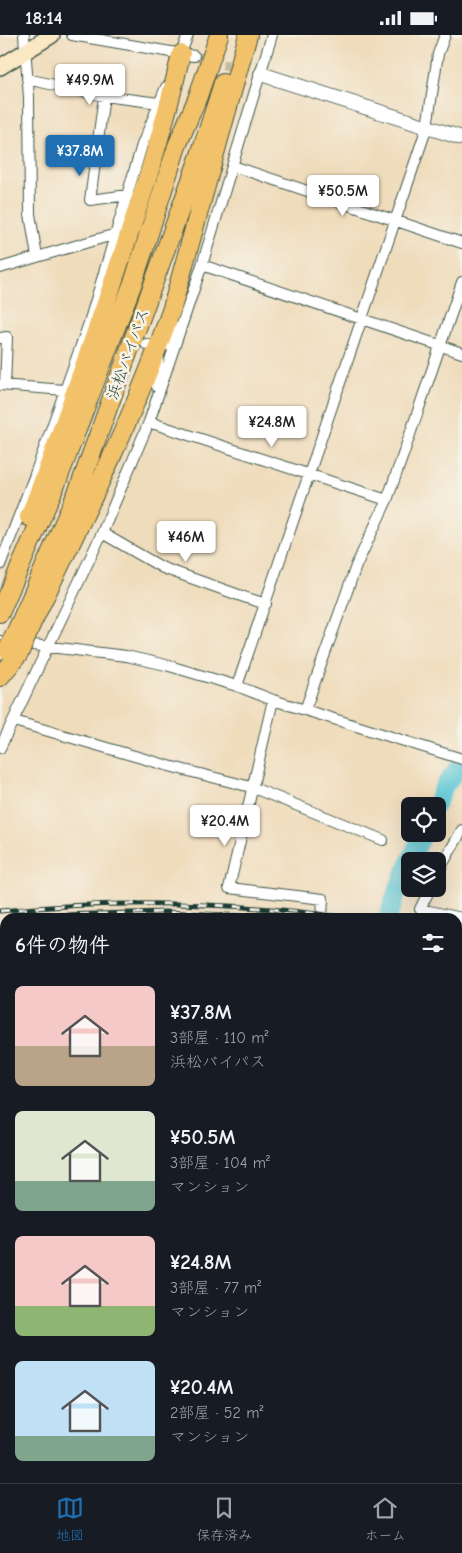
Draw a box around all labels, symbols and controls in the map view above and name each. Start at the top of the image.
text: 18:14 [25,7,62,29]
pin: ¥49.9M [49,63,131,106]
text: ¥49.9M [66,71,114,89]
pin: ¥37.8M [39,135,121,177]
text: ¥37.8M [57,142,103,160]
pin: ¥50.5M [302,175,384,217]
text: ¥50.5M [318,182,368,200]
street label: 浜松バイパス [103,306,153,402]
pin: ¥24.8M [231,405,313,448]
text: ¥24.8M [249,413,295,431]
pin: ¥46M [156,521,216,563]
text: ¥46M [168,528,204,546]
map controls [401,797,446,897]
button: locate [401,797,446,842]
pin: ¥20.4M [184,805,266,847]
text: ¥20.4M [201,812,249,830]
button: layers [401,852,446,897]
icon: filters [419,929,447,957]
text: 6件の物件 [15,933,110,957]
text: ¥37.8M [170,1000,232,1024]
icon: home [55,1006,115,1066]
text: 3部屋 · 110 m² [170,1029,269,1047]
text: 浜松バイパス [170,1053,266,1071]
text: ¥50.5M [170,1125,235,1149]
icon: home [55,1131,115,1191]
text: 3部屋 · 104 m² [170,1154,270,1172]
text: マンション [170,1178,249,1196]
text: ¥24.8M [170,1250,232,1274]
icon: home [55,1256,115,1316]
text: 3部屋 · 77 m² [170,1279,261,1297]
text: マンション [170,1303,249,1321]
text: ¥20.4M [170,1375,233,1399]
icon: home [55,1381,115,1441]
text: 2部屋 · 52 m² [170,1404,263,1422]
text: マンション [170,1428,249,1446]
tab: 地図 [56,1494,84,1544]
tab: 保存済み [196,1494,252,1544]
tab: ホーム [364,1494,406,1544]

